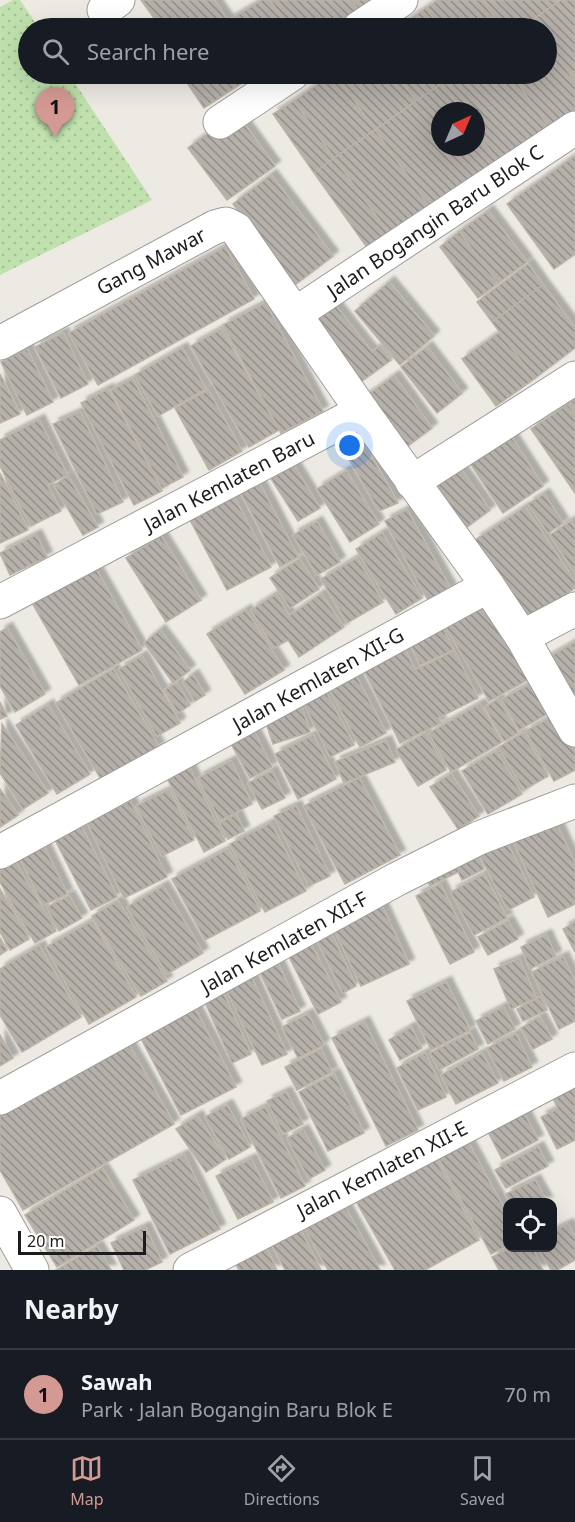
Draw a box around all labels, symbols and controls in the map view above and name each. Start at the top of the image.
search box [18,18,557,84]
icon: search [39,35,72,68]
text: Search here [87,36,209,66]
pin: 1 [36,88,74,137]
north arrow [431,102,485,156]
street label: Jalan Bogangin Baru Blok C [320,138,549,305]
street label: Gang Mawar [92,221,210,301]
street label: Jalan Kemlaten Baru [137,424,319,539]
your location [335,431,364,460]
street label: Jalan Kemlaten XII-G [226,621,408,738]
street label: Jalan Kemlaten XII-F [194,885,373,1000]
street label: Jalan Kemlaten XII-E [290,1114,472,1225]
map controls [503,1198,557,1252]
button: locate [503,1198,557,1252]
scale bar [18,1228,146,1256]
text: 20 m [27,1230,64,1252]
text: Nearby [24,1291,119,1327]
text: Sawah [81,1366,153,1396]
text: 1 [38,1381,49,1408]
text: 70 m [504,1381,551,1408]
text: Park · Jalan Bogangin Baru Blok E [81,1396,393,1423]
tab: Map [70,1452,103,1510]
tab: Directions [244,1452,320,1510]
tab: Saved [460,1452,505,1510]

